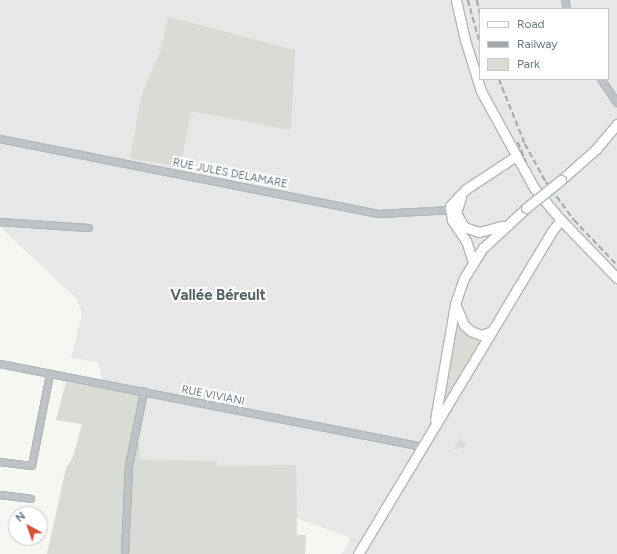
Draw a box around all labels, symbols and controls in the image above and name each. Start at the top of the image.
legend [479,8,609,80]
text: Road [517,17,545,31]
text: Railway [517,37,558,51]
text: Park [517,57,540,71]
street label: RUE JULES DELAMARE [172,156,288,192]
district label: Vallée Béreult [170,287,266,305]
street label: RUE VIVIANI [180,383,246,409]
north arrow [8,506,48,546]
text: N [13,509,28,525]

